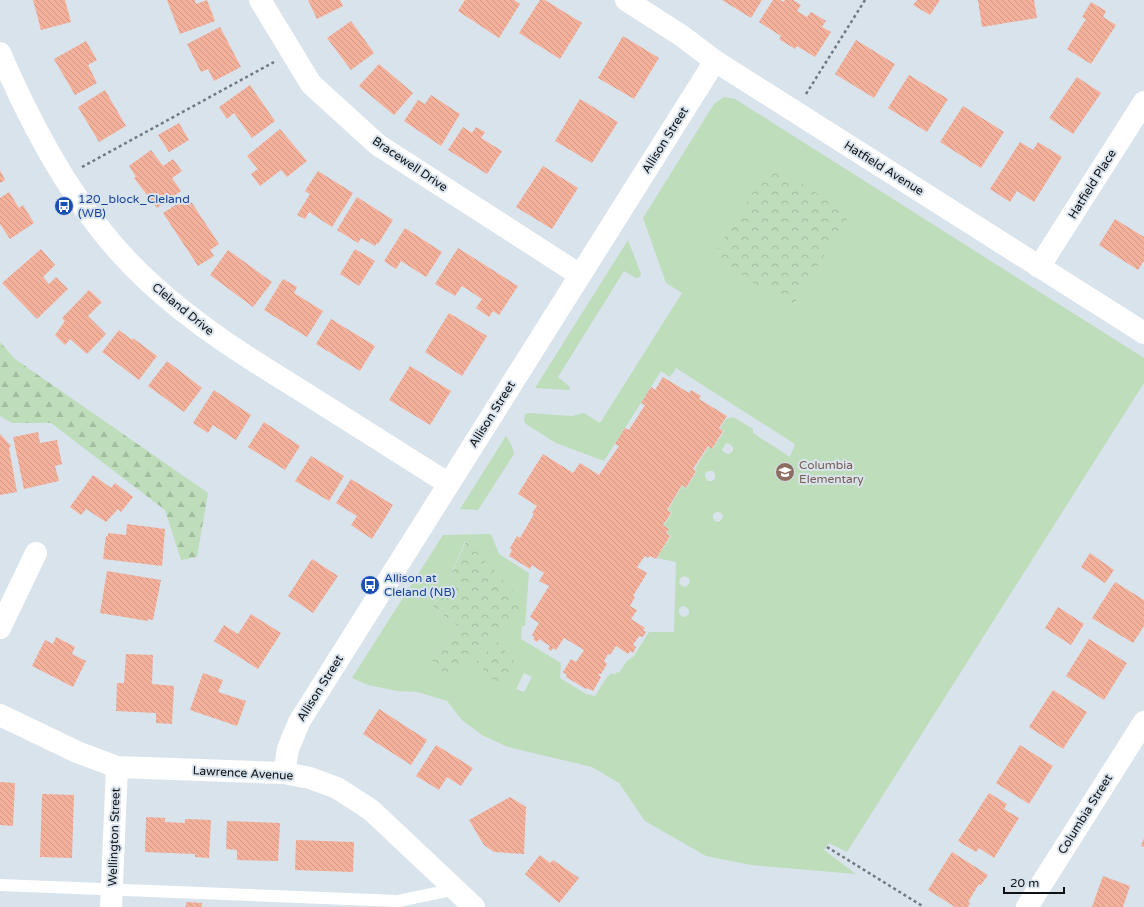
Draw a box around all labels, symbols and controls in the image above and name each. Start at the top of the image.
street label: Allison Street [639,104,691,176]
street label: Bracewell Drive [370,134,450,194]
street label: Hatfield Avenue [842,138,927,198]
street label: Hatfield Place [1065,147,1119,221]
place label: 120_block_Cleland (WB) [78,192,190,220]
bus stop icon: 120_block_Cleland (WB) [53,195,75,217]
street label: Cleland Drive [149,280,217,338]
street label: Allison Street [466,378,518,450]
place label: Columbia Elementary [799,458,864,486]
school or university icon: Columbia Elementary [774,461,796,483]
place label: Allison at Cleland (NB) [384,571,456,599]
bus stop icon: Allison at Cleland (NB) [359,574,381,596]
street label: Allison Street [294,652,346,724]
street label: Lawrence Avenue [192,763,294,783]
street label: Columbia Street [1055,771,1115,857]
street label: Wellington Street [105,787,123,887]
scale bar [1004,869,1064,895]
text: 20 m [1010,876,1039,890]

